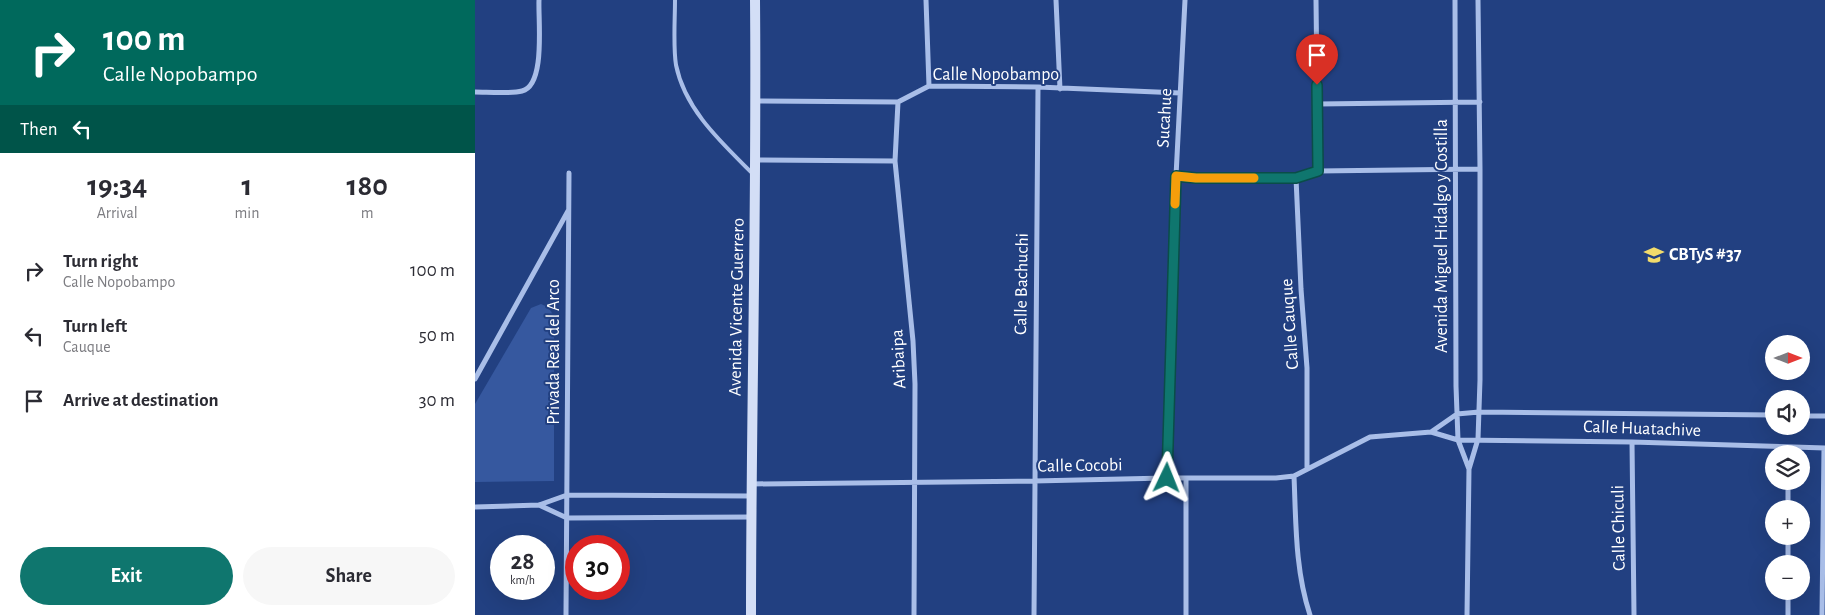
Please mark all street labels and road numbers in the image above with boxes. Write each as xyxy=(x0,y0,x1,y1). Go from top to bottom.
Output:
street label: Calle Nopobampo xyxy=(933,66,1059,84)
street label: Sucahue xyxy=(1154,88,1176,148)
street label: Avenida Miguel Hidalgo y Costilla xyxy=(1433,119,1451,353)
street label: Avenida Vicente Guerrero xyxy=(726,218,748,396)
street label: Calle Bachuchi xyxy=(1012,233,1032,335)
street label: Calle Cauque xyxy=(1278,278,1302,370)
street label: Privada Real del Arco xyxy=(545,279,563,425)
street label: Aribaipa xyxy=(888,329,910,389)
street label: Calle Huatachive xyxy=(1583,418,1701,440)
street label: Calle Cocobi xyxy=(1037,456,1123,476)
street label: Calle Chiculi xyxy=(1609,485,1629,571)

